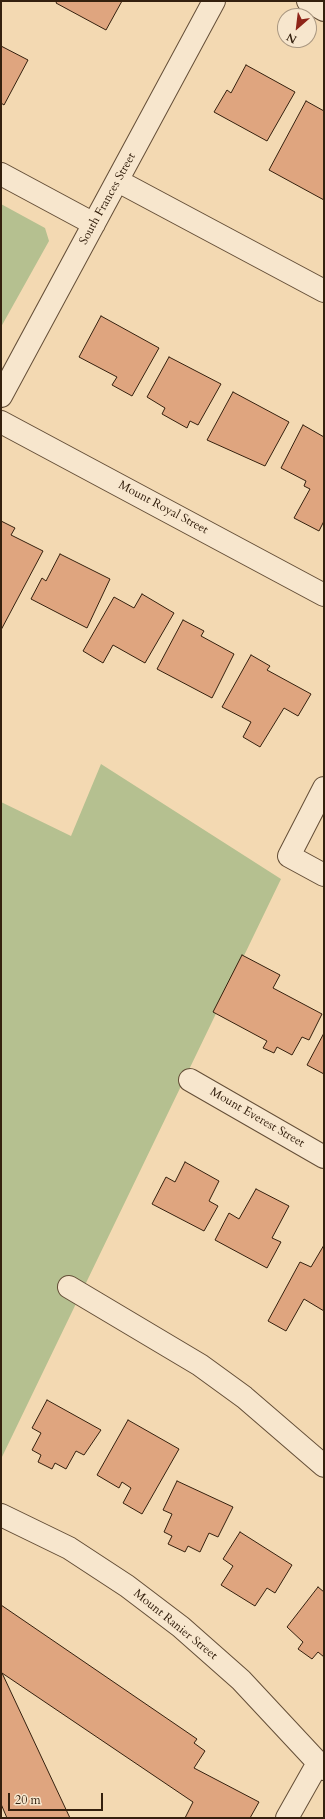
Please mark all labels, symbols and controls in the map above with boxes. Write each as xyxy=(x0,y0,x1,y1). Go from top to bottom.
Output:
north arrow xyxy=(277,8,317,48)
text: N xyxy=(284,29,299,47)
street label: South Frances Street xyxy=(77,150,139,248)
street label: Mount Royal Street xyxy=(116,478,210,538)
street label: Mount Everest Street xyxy=(207,1085,307,1151)
street label: Mount Ranier Street xyxy=(130,1587,220,1663)
scale bar xyxy=(10,1785,105,1811)
text: 20 m xyxy=(15,1792,41,1808)

